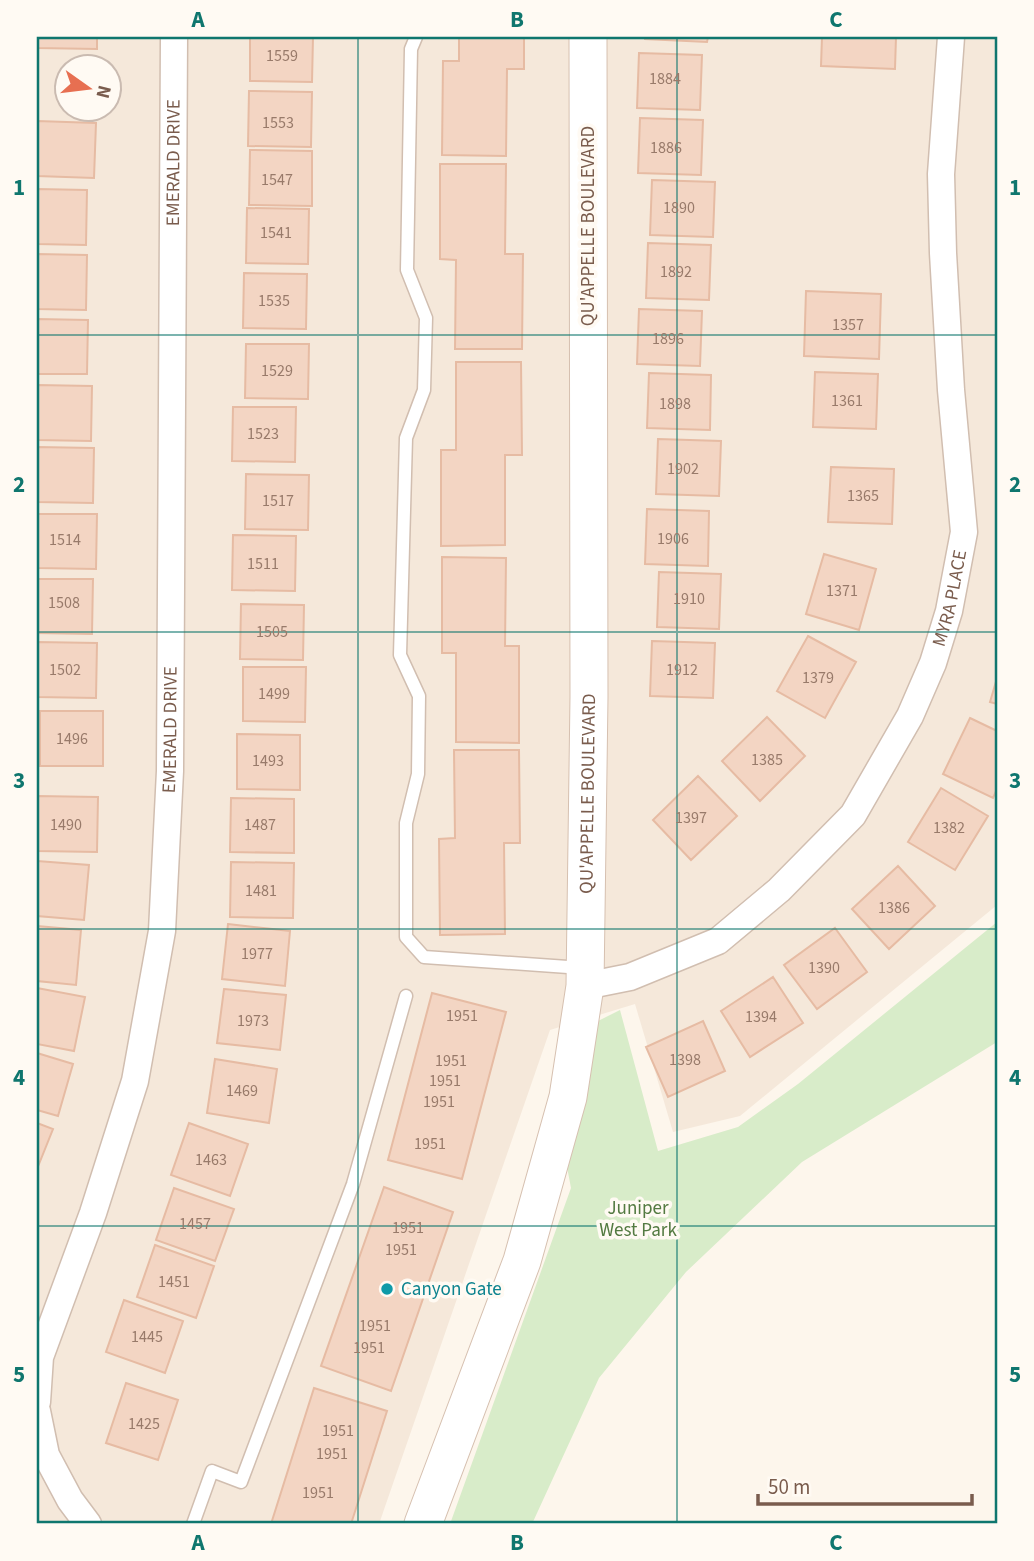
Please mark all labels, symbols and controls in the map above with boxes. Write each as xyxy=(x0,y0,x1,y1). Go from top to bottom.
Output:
text: A xyxy=(190,3,205,36)
text: B xyxy=(510,3,524,36)
text: C xyxy=(829,3,843,36)
house number: 1559 xyxy=(266,45,298,67)
north arrow xyxy=(52,52,122,122)
house number: 1884 xyxy=(649,68,681,90)
text: N xyxy=(88,82,118,101)
street label: EMERALD DRIVE xyxy=(159,99,187,226)
house number: 1553 xyxy=(262,112,294,134)
street label: QU'APPELLE BOULEVARD xyxy=(575,126,602,326)
house number: 1886 xyxy=(650,137,682,159)
house number: 1547 xyxy=(261,169,293,191)
text: 1 xyxy=(13,171,25,204)
text: 1 xyxy=(1009,171,1021,204)
house number: 1890 xyxy=(663,197,695,219)
house number: 1541 xyxy=(260,222,292,244)
house number: 1892 xyxy=(660,261,692,283)
house number: 1535 xyxy=(258,290,290,312)
house number: 1357 xyxy=(832,314,864,336)
house number: 1896 xyxy=(652,328,684,350)
house number: 1529 xyxy=(261,360,293,382)
house number: 1361 xyxy=(831,390,863,412)
house number: 1898 xyxy=(659,393,691,415)
house number: 1523 xyxy=(247,423,279,445)
house number: 1902 xyxy=(667,458,699,480)
text: 2 xyxy=(13,468,25,501)
text: 2 xyxy=(1009,468,1021,501)
house number: 1365 xyxy=(847,485,879,507)
house number: 1517 xyxy=(262,490,294,512)
house number: 1906 xyxy=(657,528,689,550)
house number: 1514 xyxy=(49,529,81,551)
street label: MYRA PLACE xyxy=(925,547,974,650)
house number: 1511 xyxy=(247,553,279,575)
house number: 1371 xyxy=(826,580,858,602)
house number: 1910 xyxy=(673,588,705,610)
house number: 1508 xyxy=(48,592,80,614)
house number: 1505 xyxy=(256,621,288,643)
house number: 1502 xyxy=(49,659,81,681)
house number: 1912 xyxy=(666,659,698,681)
street label: EMERALD DRIVE xyxy=(155,666,184,794)
house number: 1379 xyxy=(802,667,834,689)
house number: 1499 xyxy=(258,683,290,705)
street label: QU'APPELLE BOULEVARD xyxy=(573,693,603,894)
house number: 1496 xyxy=(56,728,88,750)
house number: 1385 xyxy=(751,749,783,771)
house number: 1493 xyxy=(252,750,284,772)
text: 3 xyxy=(13,764,25,797)
text: 3 xyxy=(1009,764,1021,797)
house number: 1397 xyxy=(675,807,707,829)
house number: 1490 xyxy=(50,814,82,836)
house number: 1487 xyxy=(244,814,276,836)
house number: 1382 xyxy=(933,817,965,839)
house number: 1481 xyxy=(245,880,277,902)
house number: 1386 xyxy=(878,897,910,919)
house number: 1977 xyxy=(241,943,273,965)
house number: 1390 xyxy=(808,957,840,979)
house number: 1951 xyxy=(446,1005,478,1027)
house number: 1394 xyxy=(745,1006,777,1028)
house number: 1973 xyxy=(237,1010,269,1032)
house number: 1398 xyxy=(669,1049,701,1071)
house number: 1951 xyxy=(435,1050,467,1072)
text: 4 xyxy=(13,1061,25,1094)
text: 4 xyxy=(1009,1061,1021,1094)
house number: 1951 xyxy=(429,1070,461,1092)
house number: 1469 xyxy=(226,1080,258,1102)
house number: 1951 xyxy=(423,1091,455,1113)
house number: 1951 xyxy=(414,1133,446,1155)
house number: 1463 xyxy=(195,1149,227,1171)
park label: Juniper West Park xyxy=(599,1195,677,1244)
house number: 1457 xyxy=(179,1213,211,1235)
house number: 1951 xyxy=(392,1217,424,1239)
house number: 1951 xyxy=(385,1239,417,1261)
house number: 1451 xyxy=(158,1271,190,1293)
place label: Canyon Gate xyxy=(401,1276,502,1303)
marker: Canyon Gate xyxy=(379,1281,395,1297)
house number: 1951 xyxy=(359,1315,391,1337)
house number: 1445 xyxy=(131,1326,163,1348)
house number: 1951 xyxy=(353,1337,385,1359)
text: 5 xyxy=(13,1358,25,1391)
text: 5 xyxy=(1009,1358,1021,1391)
house number: 1425 xyxy=(128,1413,160,1435)
house number: 1951 xyxy=(322,1420,354,1442)
house number: 1951 xyxy=(316,1443,348,1465)
scale bar xyxy=(758,1463,971,1507)
text: 50 m xyxy=(768,1472,810,1502)
house number: 1951 xyxy=(302,1482,334,1504)
text: A xyxy=(190,1526,205,1559)
text: B xyxy=(510,1526,524,1559)
text: C xyxy=(829,1526,843,1559)

